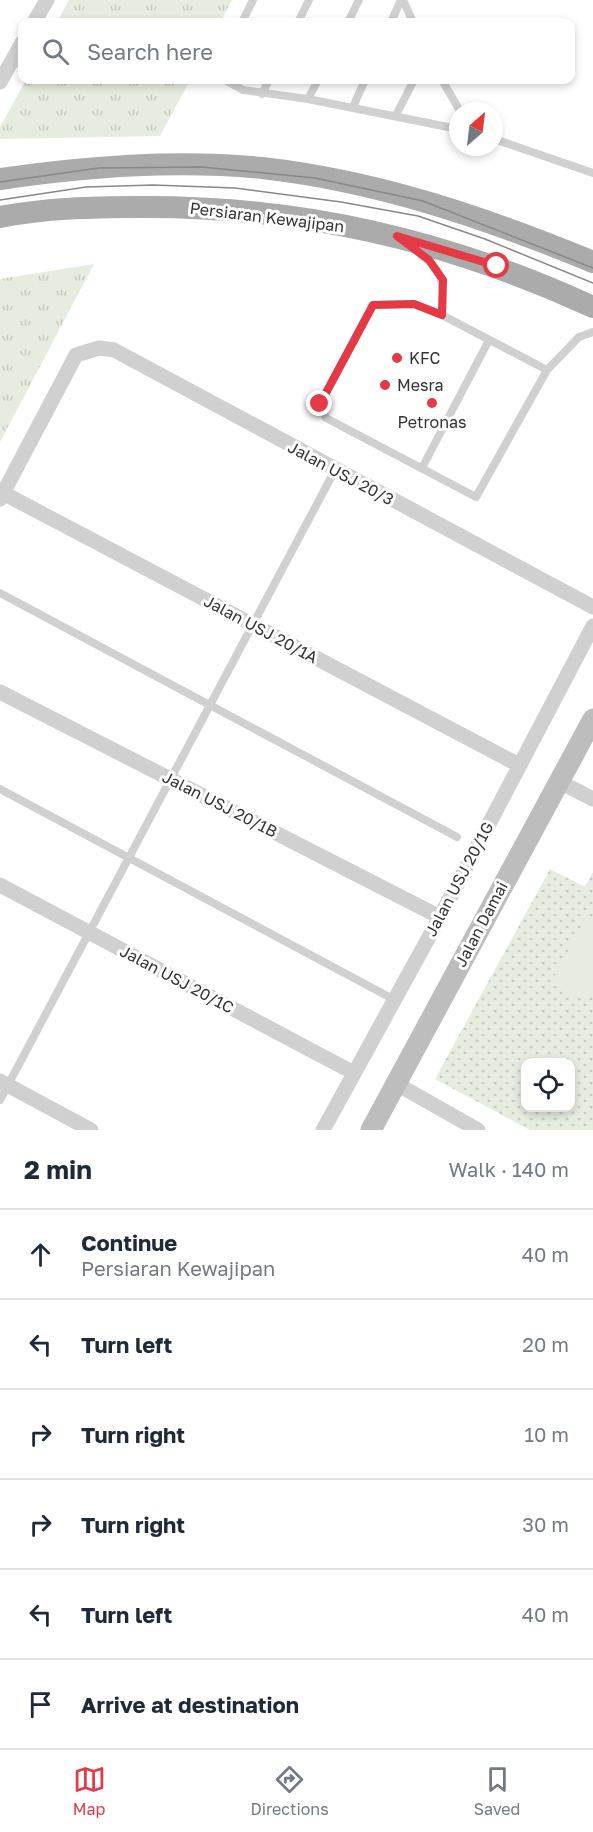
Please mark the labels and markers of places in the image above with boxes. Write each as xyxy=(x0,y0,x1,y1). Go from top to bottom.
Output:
place label: KFC xyxy=(409,348,440,368)
marker: KFC xyxy=(390,351,404,365)
place label: Mesra xyxy=(397,375,444,395)
marker: Mesra xyxy=(378,378,392,392)
marker: Petronas xyxy=(425,396,439,410)
place label: Petronas xyxy=(397,412,467,432)

